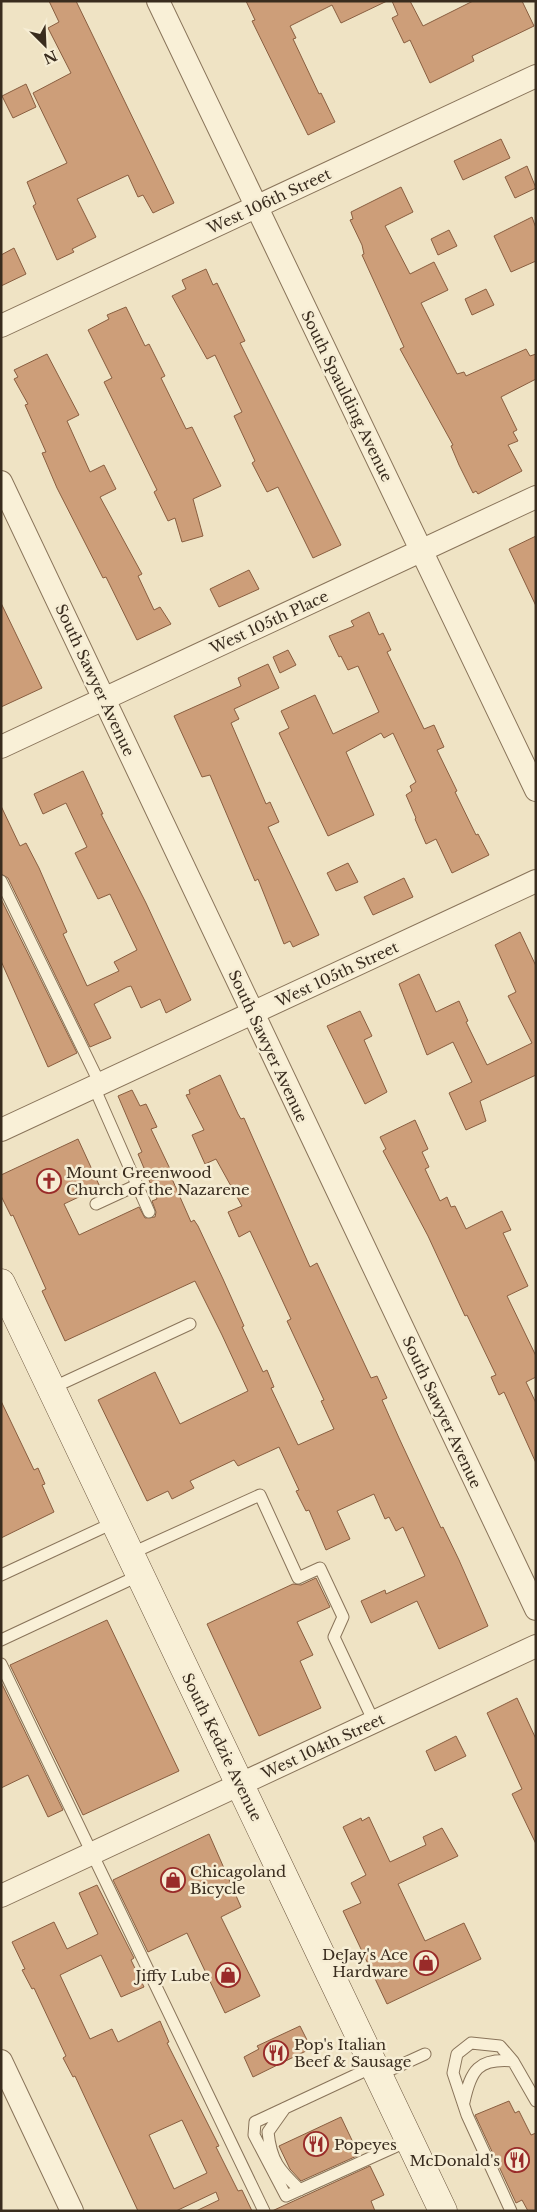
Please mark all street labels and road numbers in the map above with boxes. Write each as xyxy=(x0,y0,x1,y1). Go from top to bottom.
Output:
street label: West 106th Street xyxy=(203,164,334,238)
street label: South Spaulding Avenue xyxy=(297,307,397,485)
street label: West 105th Place xyxy=(206,586,331,658)
street label: South Sawyer Avenue xyxy=(51,601,139,759)
street label: West 105th Street xyxy=(272,937,402,1011)
street label: South Sawyer Avenue xyxy=(224,967,312,1125)
street label: South Sawyer Avenue xyxy=(398,1333,486,1491)
street label: South Kedzie Avenue xyxy=(178,1670,266,1824)
street label: West 104th Street xyxy=(258,1709,388,1783)

